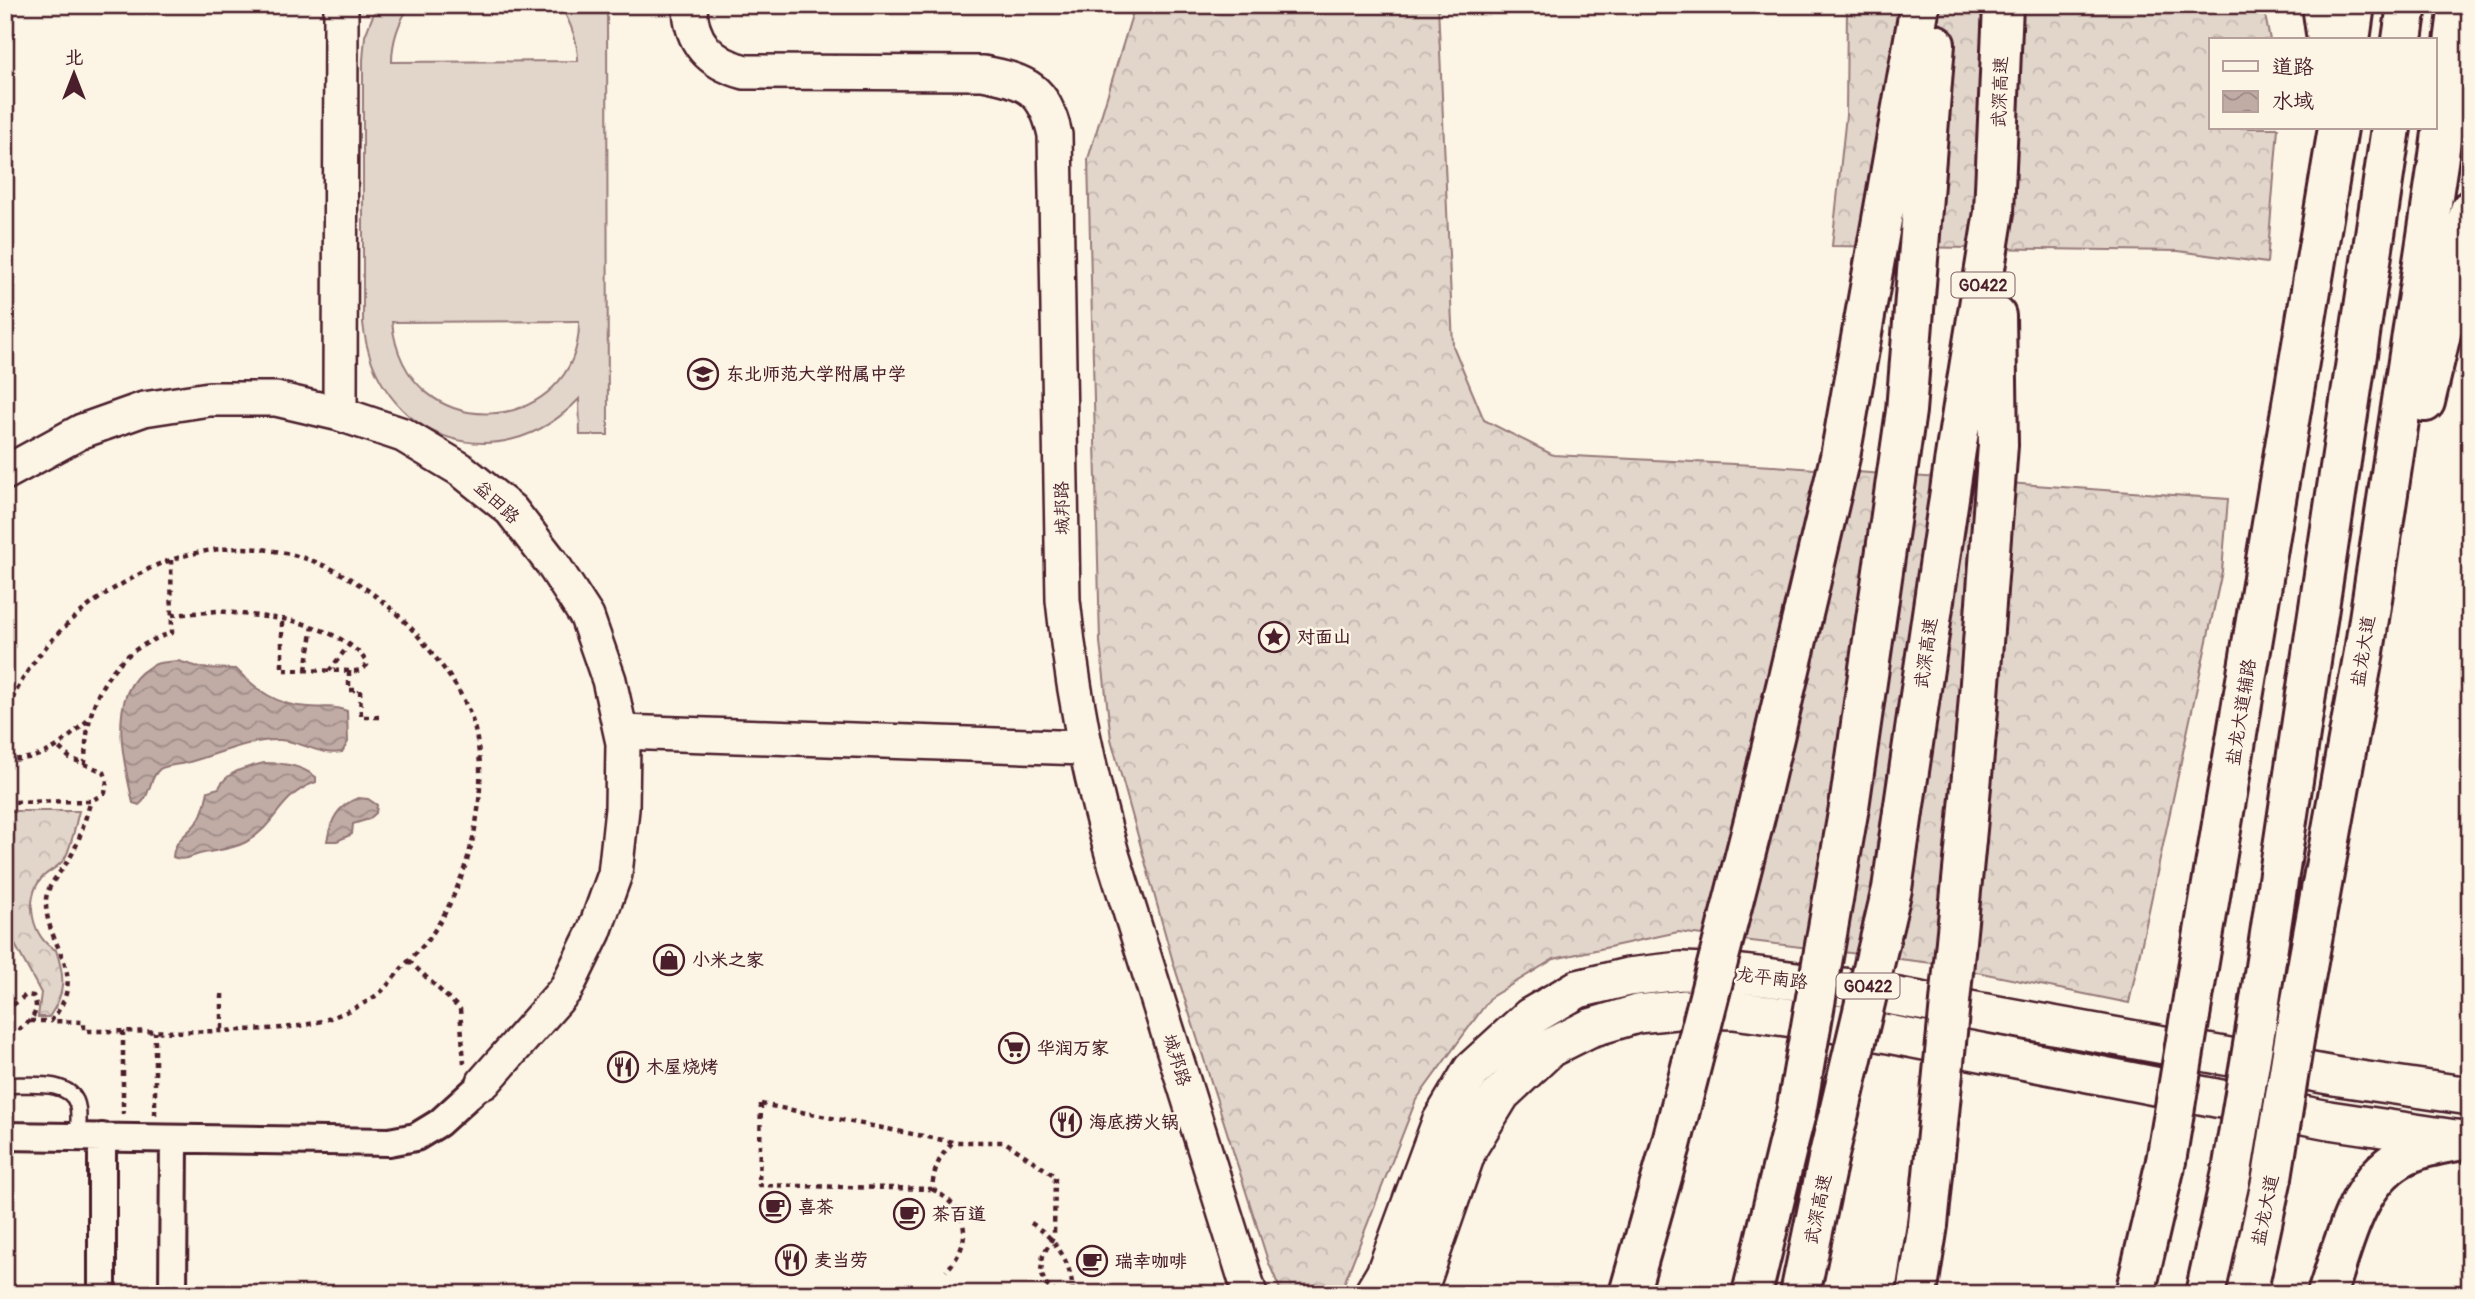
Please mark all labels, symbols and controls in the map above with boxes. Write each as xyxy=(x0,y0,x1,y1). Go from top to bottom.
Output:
north arrow xyxy=(38,38,108,108)
legend xyxy=(2209,38,2436,130)
text: 北 xyxy=(64,46,84,70)
text: 道路 xyxy=(2272,54,2314,81)
street label: 武深高速 xyxy=(1988,56,2013,128)
text: 水域 xyxy=(2272,88,2314,115)
road number: G0422 xyxy=(1952,272,2014,298)
school or university icon: 东北师范大学附属中学 xyxy=(686,357,720,391)
place label: 东北师范大学附属中学 xyxy=(726,363,906,386)
street label: 益田路 xyxy=(469,476,524,529)
street label: 城邦路 xyxy=(1051,481,1074,535)
street label: 盐龙大道 xyxy=(2347,614,2380,688)
street label: 武深高速 xyxy=(1910,616,1943,690)
place icon: 对面山 xyxy=(1257,620,1291,654)
place label: 对面山 xyxy=(1297,626,1351,649)
street label: 盐龙大道辅路 xyxy=(2222,657,2261,767)
shop icon: 小米之家 xyxy=(652,943,686,977)
place label: 小米之家 xyxy=(692,949,764,972)
street label: 龙平南路 xyxy=(1735,963,1809,994)
road number: G0422 xyxy=(1836,974,1899,998)
supermarket icon: 华润万家 xyxy=(997,1031,1031,1065)
street label: 城邦路 xyxy=(1158,1031,1195,1089)
place label: 华润万家 xyxy=(1037,1037,1109,1060)
restaurant icon: 木屋烧烤 xyxy=(606,1050,640,1084)
place label: 木屋烧烤 xyxy=(646,1056,718,1079)
restaurant icon: 海底捞火锅 xyxy=(1049,1105,1083,1139)
place label: 海底捞火锅 xyxy=(1089,1111,1179,1134)
street label: 武深高速 xyxy=(1800,1171,1837,1247)
street label: 盐龙大道 xyxy=(2247,1172,2284,1248)
cafe icon: 喜茶 xyxy=(758,1190,792,1224)
place label: 喜茶 xyxy=(798,1196,834,1219)
cafe icon: 茶百道 xyxy=(892,1197,926,1231)
place label: 茶百道 xyxy=(932,1203,986,1226)
restaurant icon: 麦当劳 xyxy=(774,1243,808,1277)
cafe icon: 瑞幸咖啡 xyxy=(1075,1244,1109,1278)
place label: 麦当劳 xyxy=(814,1249,868,1272)
place label: 瑞幸咖啡 xyxy=(1115,1250,1187,1273)

